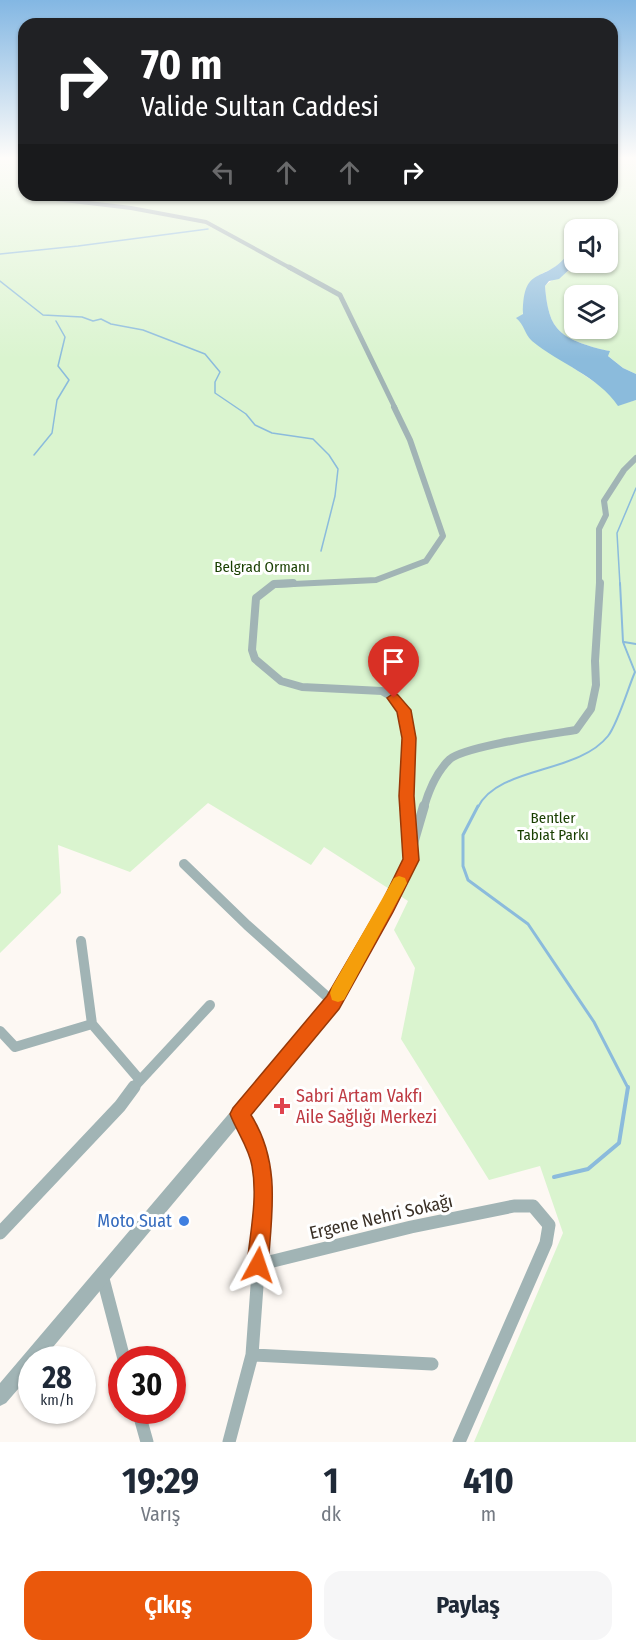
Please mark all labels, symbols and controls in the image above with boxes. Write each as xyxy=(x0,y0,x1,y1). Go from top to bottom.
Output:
text: 70 m xyxy=(141,40,222,90)
icon: right xyxy=(42,42,120,120)
text: Valide Sultan Caddesi xyxy=(141,91,379,123)
icon: left xyxy=(207,156,240,189)
icon: ahead xyxy=(270,156,303,189)
icon: ahead xyxy=(333,156,366,189)
icon: right xyxy=(396,156,429,189)
map controls xyxy=(564,219,618,339)
button: sound xyxy=(564,219,618,273)
button: layers xyxy=(564,285,618,339)
park label: Belgrad Ormanı xyxy=(214,558,310,576)
pin xyxy=(368,636,419,698)
icon: arrive xyxy=(377,645,410,678)
park label: Bentler Tabiat Parkı xyxy=(517,809,589,844)
place label: Sabri Artam Vakfı Aile Sağlığı Merkezi xyxy=(296,1085,437,1128)
marker: Sabri Artam Vakfı Aile Sağlığı Merkezi xyxy=(273,1097,291,1115)
street label: Ergene Nehri Sokağı xyxy=(307,1190,455,1244)
place label: Moto Suat xyxy=(97,1210,172,1232)
marker: Moto Suat xyxy=(177,1214,191,1228)
position arrow xyxy=(226,1233,290,1297)
speed limit sign: 30 xyxy=(108,1346,186,1424)
text: 28 xyxy=(42,1360,72,1396)
text: km/h xyxy=(40,1391,74,1409)
text: 19:29 xyxy=(122,1459,199,1503)
text: 1 xyxy=(323,1459,339,1503)
text: 410 xyxy=(463,1459,514,1503)
text: Varış xyxy=(141,1502,180,1526)
text: dk xyxy=(321,1502,341,1526)
text: m xyxy=(481,1502,496,1526)
button: Çıkış xyxy=(24,1571,312,1640)
button: Paylaş xyxy=(324,1571,612,1640)

